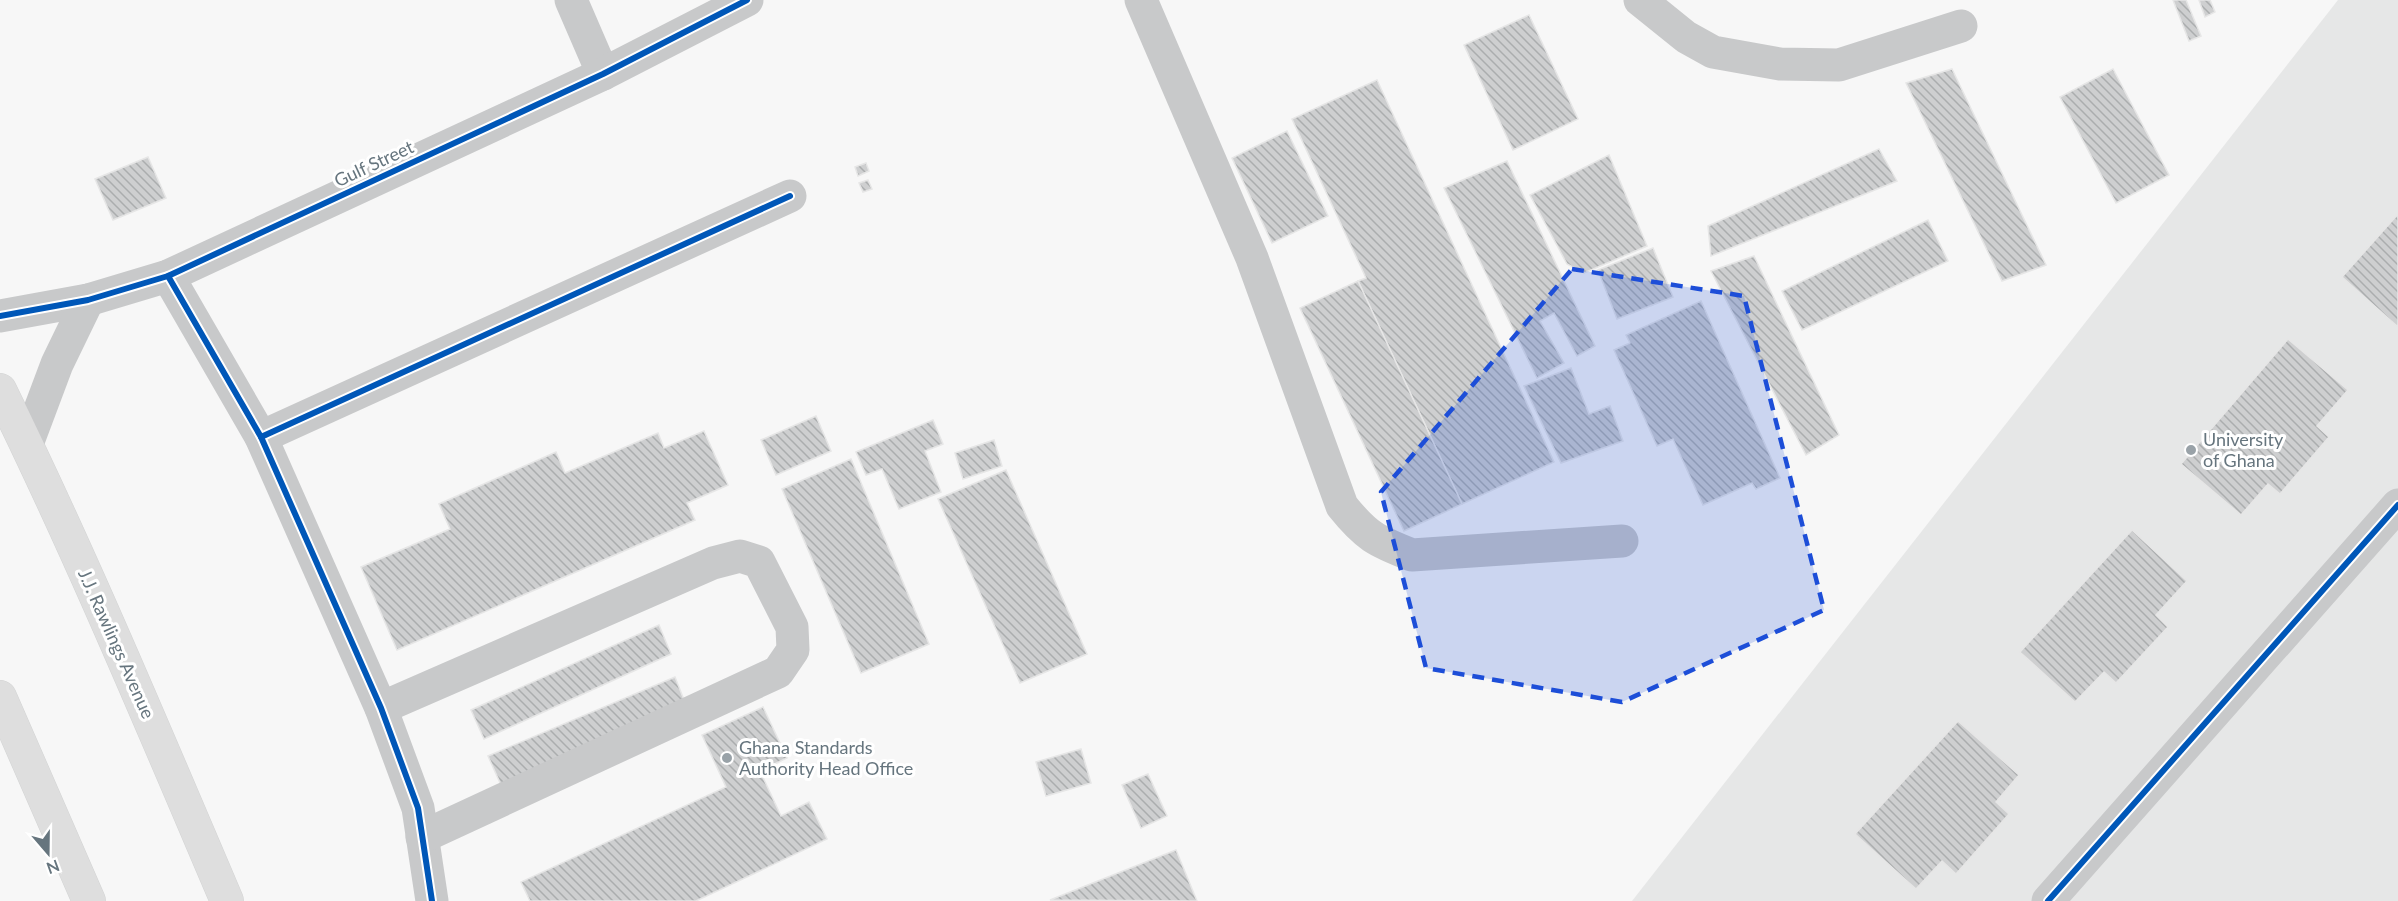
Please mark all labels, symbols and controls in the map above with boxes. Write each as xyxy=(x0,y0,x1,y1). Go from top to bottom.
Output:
street label: Gulf Street xyxy=(330,135,417,191)
place label: University of Ghana xyxy=(2203,428,2284,471)
marker: University of Ghana xyxy=(2184,443,2198,457)
street label: J.J. Rawlings Avenue xyxy=(74,565,160,722)
place label: Ghana Standards Authority Head Office xyxy=(739,736,913,779)
marker: Ghana Standards Authority Head Office xyxy=(720,751,734,765)
north arrow xyxy=(18,823,78,883)
text: N xyxy=(44,857,62,879)

